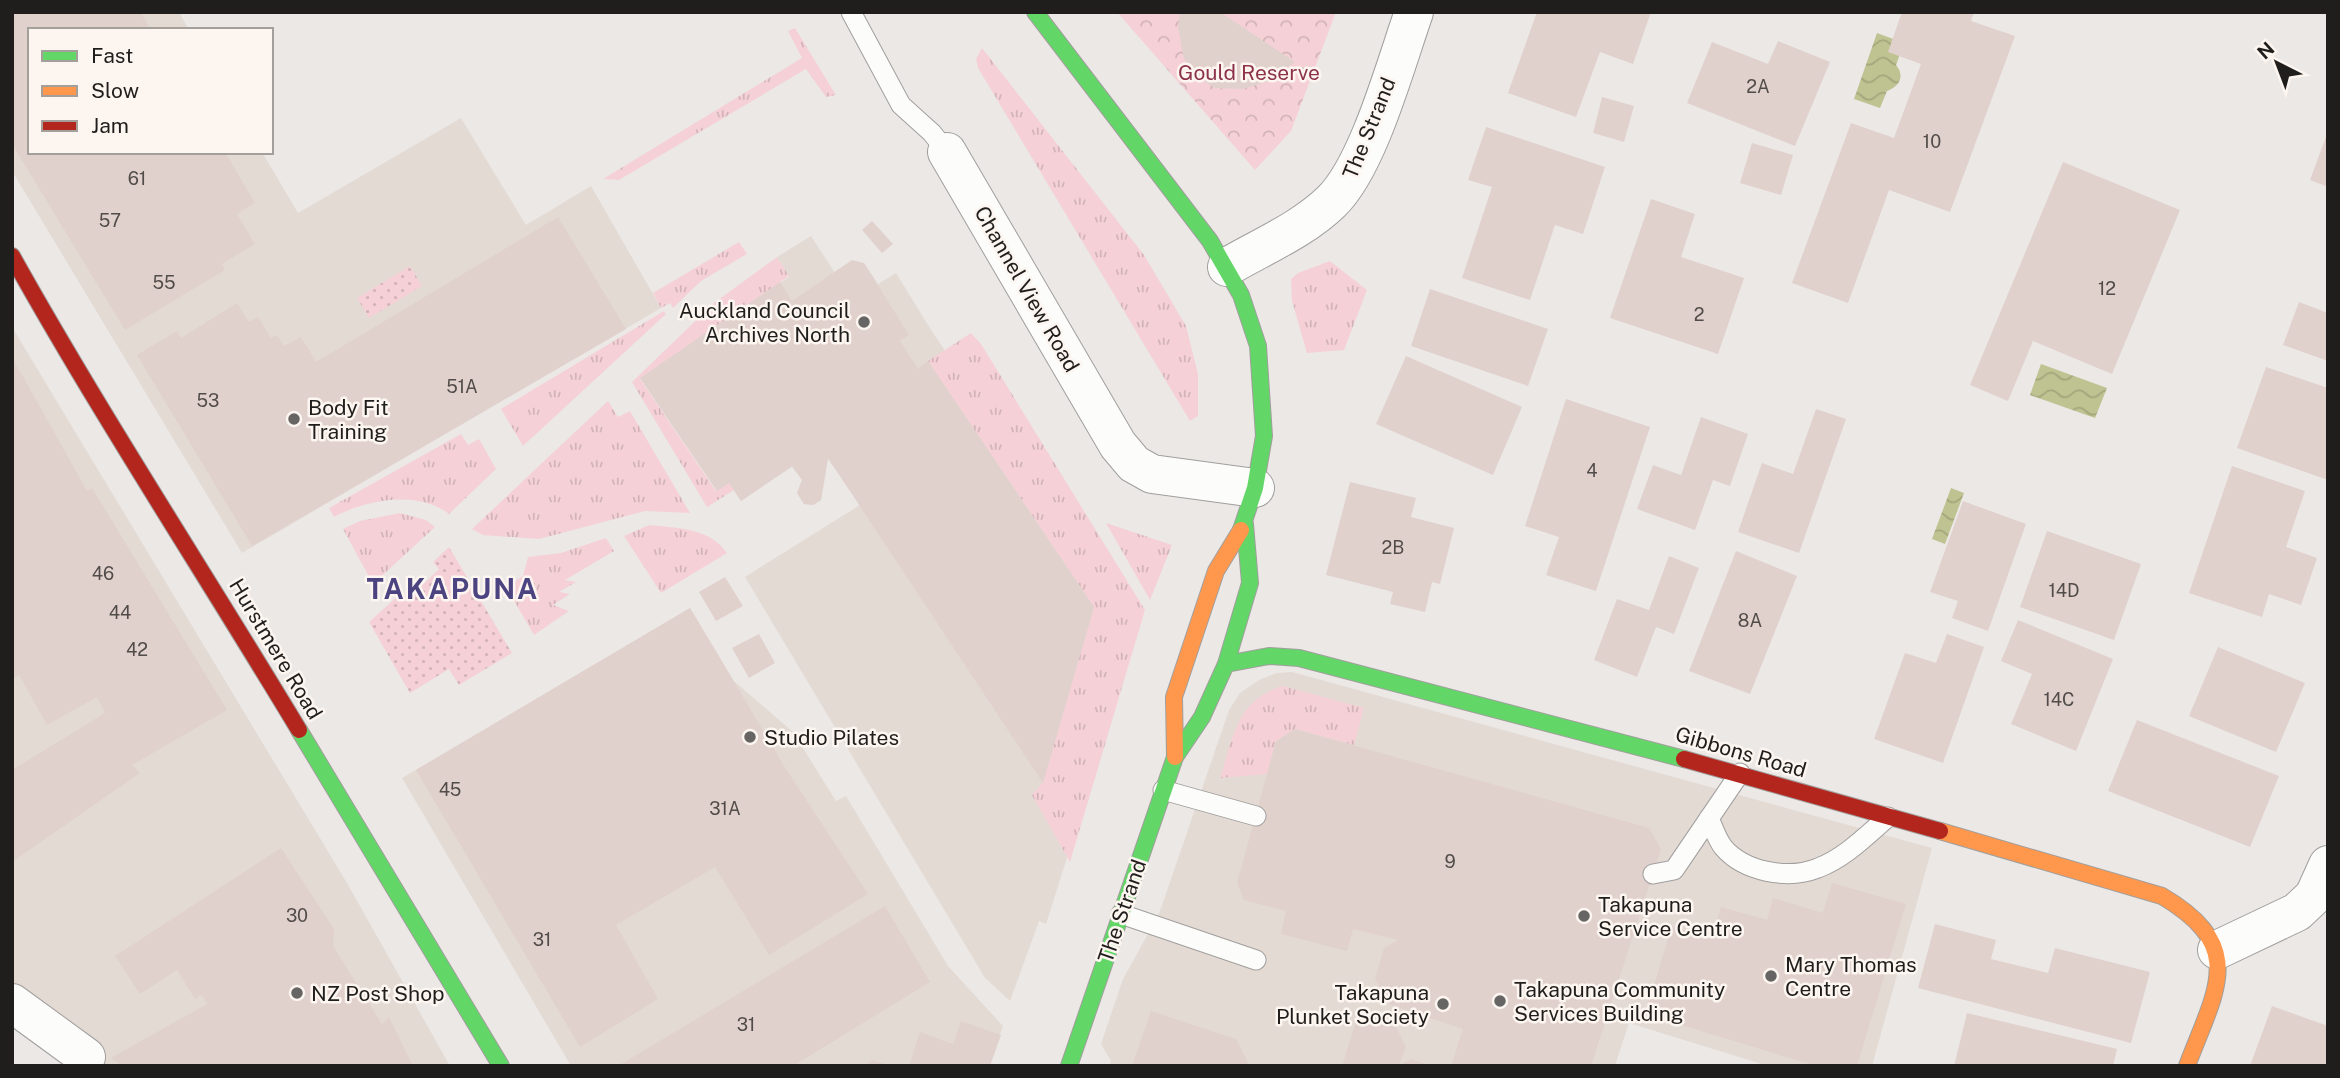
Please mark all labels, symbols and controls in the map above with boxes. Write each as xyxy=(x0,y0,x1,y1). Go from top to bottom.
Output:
legend xyxy=(28,28,273,154)
north arrow xyxy=(2242,28,2312,98)
text: N xyxy=(2253,37,2279,64)
text: Fast xyxy=(91,43,133,68)
park label: Gould Reserve xyxy=(1178,60,1320,85)
street label: The Strand xyxy=(1337,74,1401,182)
house number: 2A xyxy=(1746,76,1770,97)
text: Slow xyxy=(91,78,139,103)
text: Jam xyxy=(91,113,129,138)
house number: 10 xyxy=(1923,131,1941,152)
house number: 61 xyxy=(128,168,146,189)
street label: Channel View Road xyxy=(969,202,1085,376)
house number: 57 xyxy=(99,210,121,231)
house number: 55 xyxy=(152,272,176,293)
house number: 12 xyxy=(2098,278,2116,299)
place label: Auckland Council Archives North xyxy=(679,298,850,347)
house number: 2 xyxy=(1694,304,1704,325)
marker: Auckland Council Archives North xyxy=(856,314,872,330)
house number: 51A xyxy=(446,376,478,397)
house number: 53 xyxy=(197,390,219,411)
place label: Body Fit Training xyxy=(308,395,389,444)
marker: Body Fit Training xyxy=(286,411,302,427)
house number: 4 xyxy=(1586,460,1598,481)
house number: 2B xyxy=(1382,537,1404,558)
house number: 46 xyxy=(92,563,114,584)
district label: TAKAPUNA xyxy=(367,572,539,605)
street label: Hurstmere Road xyxy=(224,574,328,724)
house number: 14D xyxy=(2048,580,2080,601)
house number: 44 xyxy=(109,602,131,623)
house number: 8A xyxy=(1738,610,1762,631)
house number: 42 xyxy=(126,639,148,660)
house number: 14C xyxy=(2043,689,2075,710)
street label: Gibbons Road xyxy=(1673,721,1809,783)
place label: Studio Pilates xyxy=(764,725,899,750)
marker: Studio Pilates xyxy=(742,729,758,745)
house number: 45 xyxy=(439,779,461,800)
house number: 31A xyxy=(709,798,741,819)
house number: 9 xyxy=(1444,851,1456,872)
street label: The Strand xyxy=(1093,856,1151,966)
place label: Takapuna Service Centre xyxy=(1598,892,1743,941)
house number: 30 xyxy=(286,905,308,926)
marker: Takapuna Service Centre xyxy=(1576,908,1592,924)
house number: 31 xyxy=(533,929,551,950)
place label: Mary Thomas Centre xyxy=(1785,952,1917,1001)
marker: Mary Thomas Centre xyxy=(1763,968,1779,984)
place label: Takapuna Community Services Building xyxy=(1514,977,1725,1026)
place label: Takapuna Plunket Society xyxy=(1276,980,1429,1029)
place label: NZ Post Shop xyxy=(311,981,445,1006)
marker: NZ Post Shop xyxy=(289,985,305,1001)
marker: Takapuna Community Services Building xyxy=(1492,993,1508,1009)
marker: Takapuna Plunket Society xyxy=(1435,996,1451,1012)
house number: 31 xyxy=(737,1014,755,1035)

